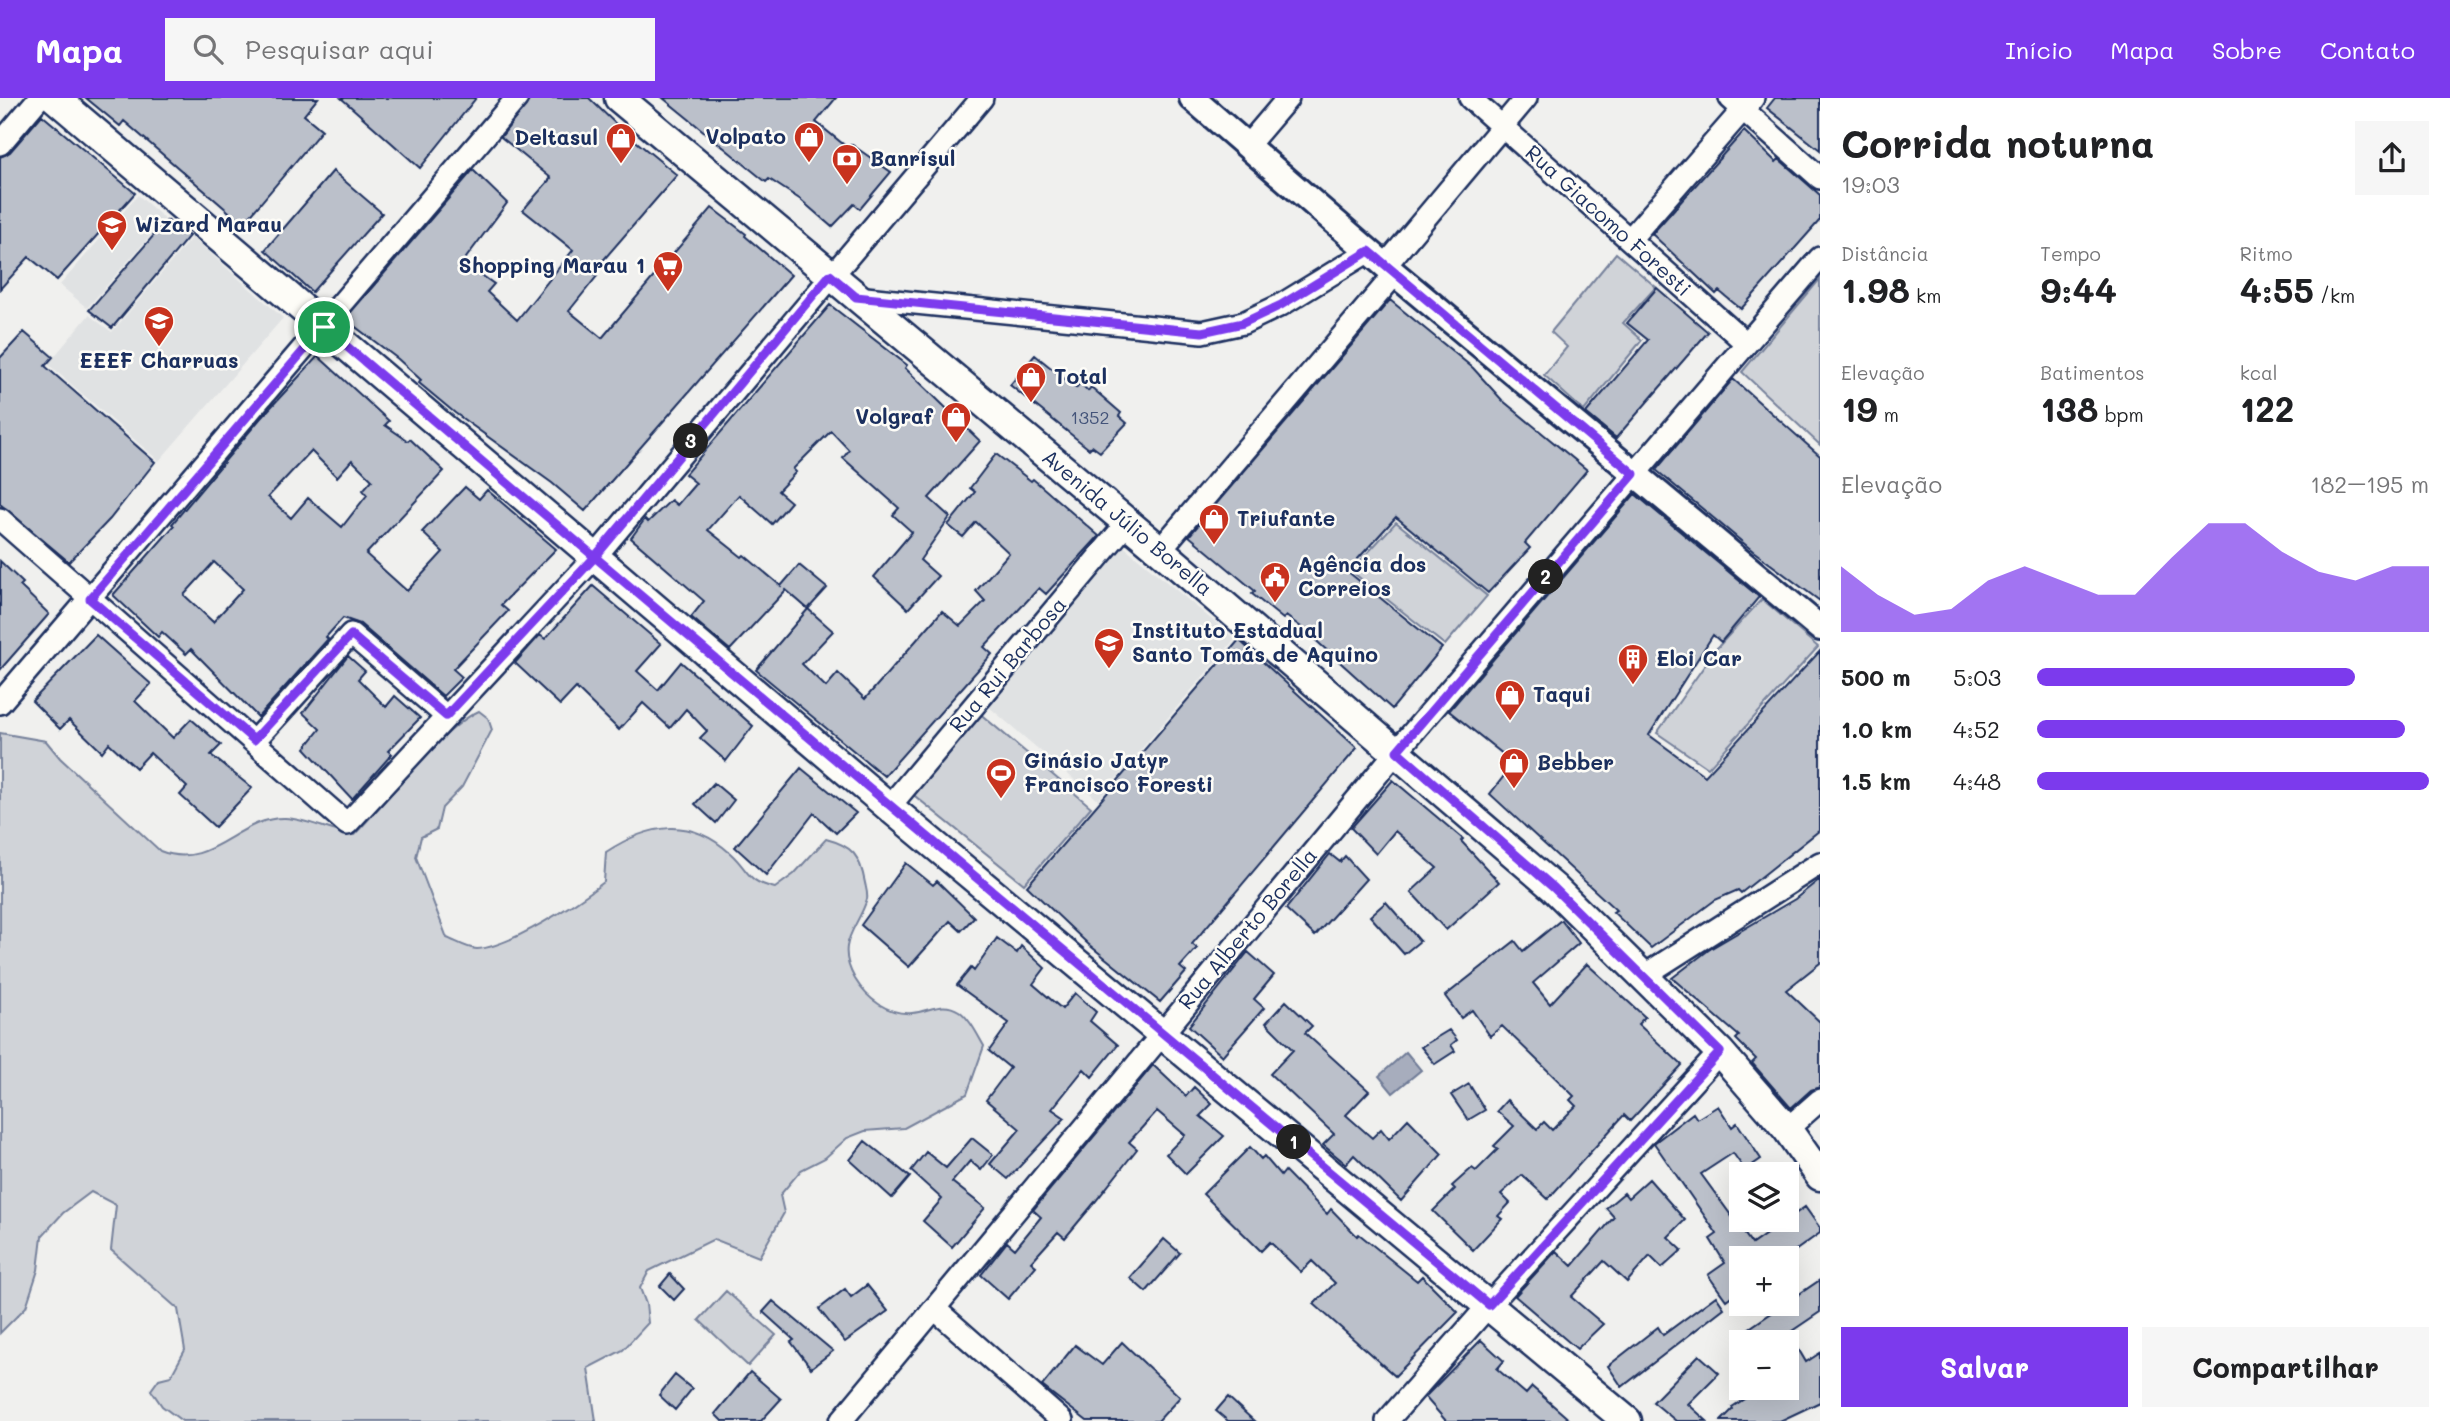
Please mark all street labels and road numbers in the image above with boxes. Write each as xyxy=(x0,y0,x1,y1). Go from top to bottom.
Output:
street label: Rua Giacomo Foresti xyxy=(1520,138,1698,302)
street label: Avenida Júlio Borella xyxy=(1037,443,1219,601)
street label: Rua Rui Barbosa xyxy=(942,591,1071,737)
street label: Rua Alberto Borella xyxy=(1171,842,1322,1014)

